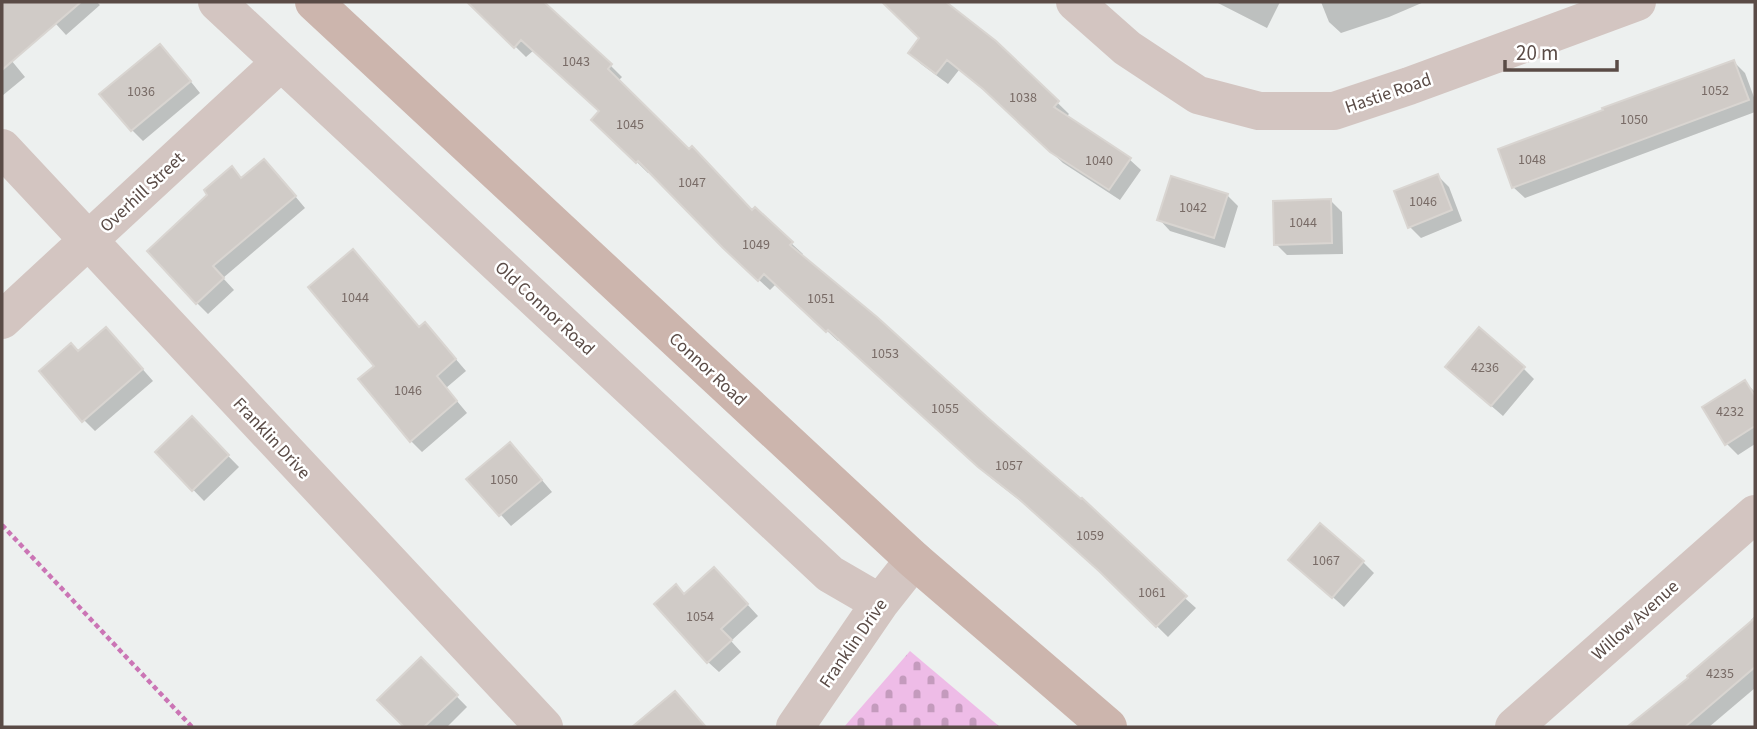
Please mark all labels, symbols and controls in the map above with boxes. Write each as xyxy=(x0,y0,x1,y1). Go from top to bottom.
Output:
scale bar xyxy=(1505,28,1617,72)
text: 20 m xyxy=(1516,38,1558,68)
house number: 1043 xyxy=(562,52,590,72)
street label: Hastie Road xyxy=(1342,67,1435,120)
house number: 1052 xyxy=(1701,81,1729,101)
house number: 1036 xyxy=(127,82,155,102)
house number: 1038 xyxy=(1009,88,1037,108)
house number: 1050 xyxy=(1620,110,1648,130)
house number: 1045 xyxy=(616,115,644,135)
street label: Overhill Street xyxy=(94,147,190,238)
house number: 1048 xyxy=(1518,150,1546,170)
house number: 1040 xyxy=(1085,151,1113,171)
house number: 1047 xyxy=(678,173,706,193)
house number: 1046 xyxy=(1409,192,1437,212)
house number: 1042 xyxy=(1179,198,1207,218)
house number: 1044 xyxy=(1289,213,1317,233)
house number: 1049 xyxy=(742,235,770,255)
street label: Old Connor Road xyxy=(489,256,600,361)
house number: 1044 xyxy=(341,288,369,308)
house number: 1051 xyxy=(807,289,835,309)
street label: Connor Road xyxy=(663,327,752,412)
house number: 1053 xyxy=(871,344,899,364)
house number: 4236 xyxy=(1471,358,1499,378)
house number: 1046 xyxy=(394,381,422,401)
street label: Franklin Drive xyxy=(227,392,316,485)
house number: 1055 xyxy=(931,399,959,419)
house number: 4232 xyxy=(1716,402,1744,422)
house number: 1057 xyxy=(995,456,1023,476)
house number: 1050 xyxy=(490,470,518,490)
house number: 1059 xyxy=(1076,526,1104,546)
house number: 1067 xyxy=(1312,551,1340,571)
street label: Willow Avenue xyxy=(1586,574,1684,666)
house number: 1061 xyxy=(1138,583,1166,603)
street label: Franklin Drive xyxy=(813,594,893,693)
house number: 1054 xyxy=(686,607,714,627)
house number: 4235 xyxy=(1706,664,1734,684)

